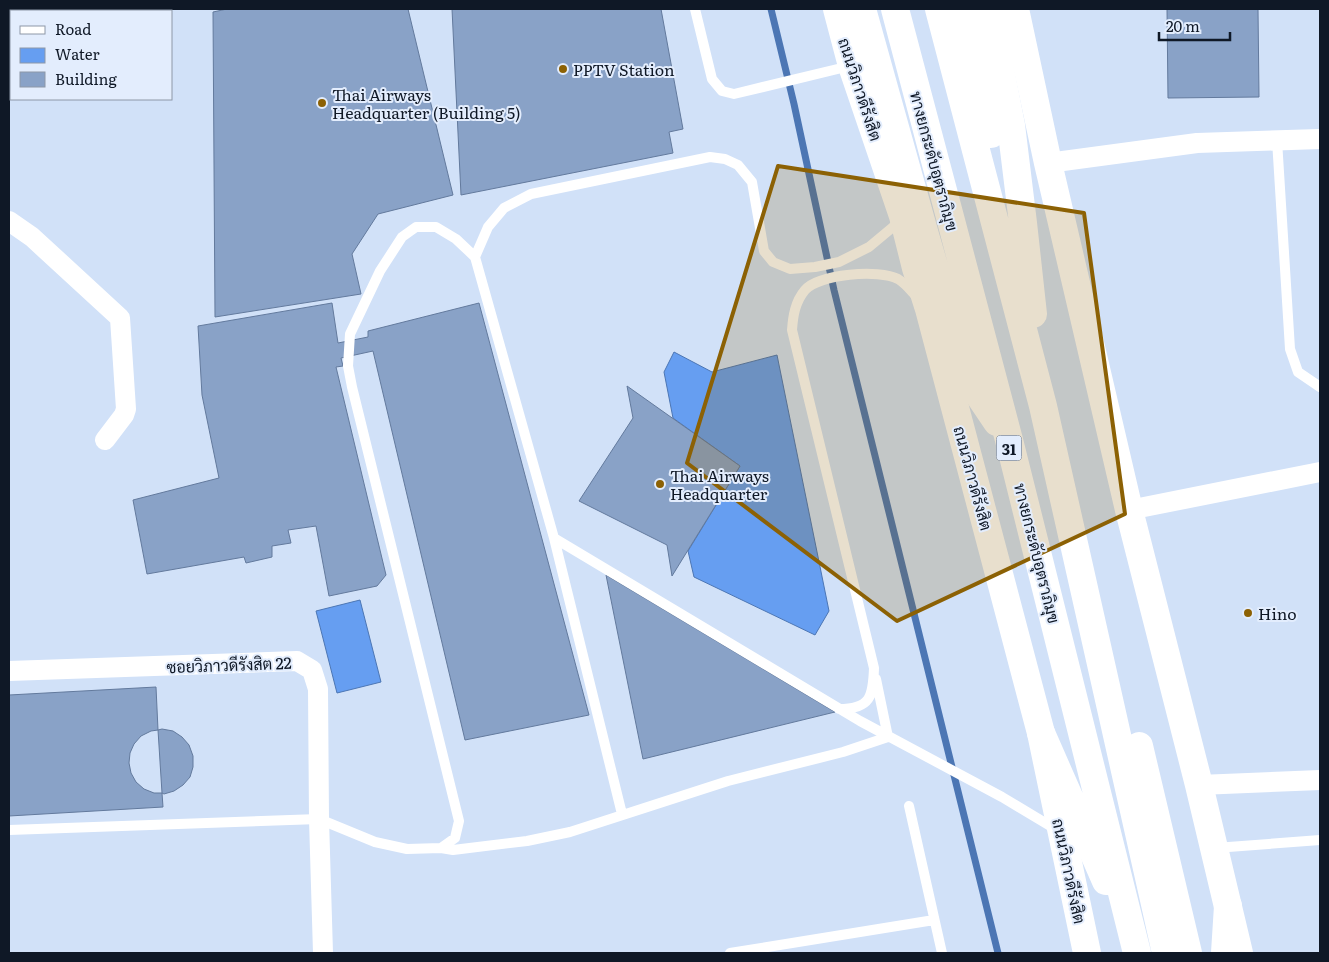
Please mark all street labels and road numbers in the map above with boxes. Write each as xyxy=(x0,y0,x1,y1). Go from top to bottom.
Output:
street label: ถนนวิภาวดีรังสิต xyxy=(833,34,889,144)
street label: ทางยกระดับอุตราภิมุข xyxy=(904,88,965,234)
street label: ถนนวิภาวดีรังสิต xyxy=(949,423,999,533)
road number: 31 xyxy=(996,436,1022,460)
street label: ทางยกระดับอุตราภิมุข xyxy=(1008,480,1067,626)
street label: ซอยวิภาวดีรังสิต 22 xyxy=(166,650,292,678)
street label: ถนนวิภาวดีรังสิต xyxy=(1047,816,1093,926)

